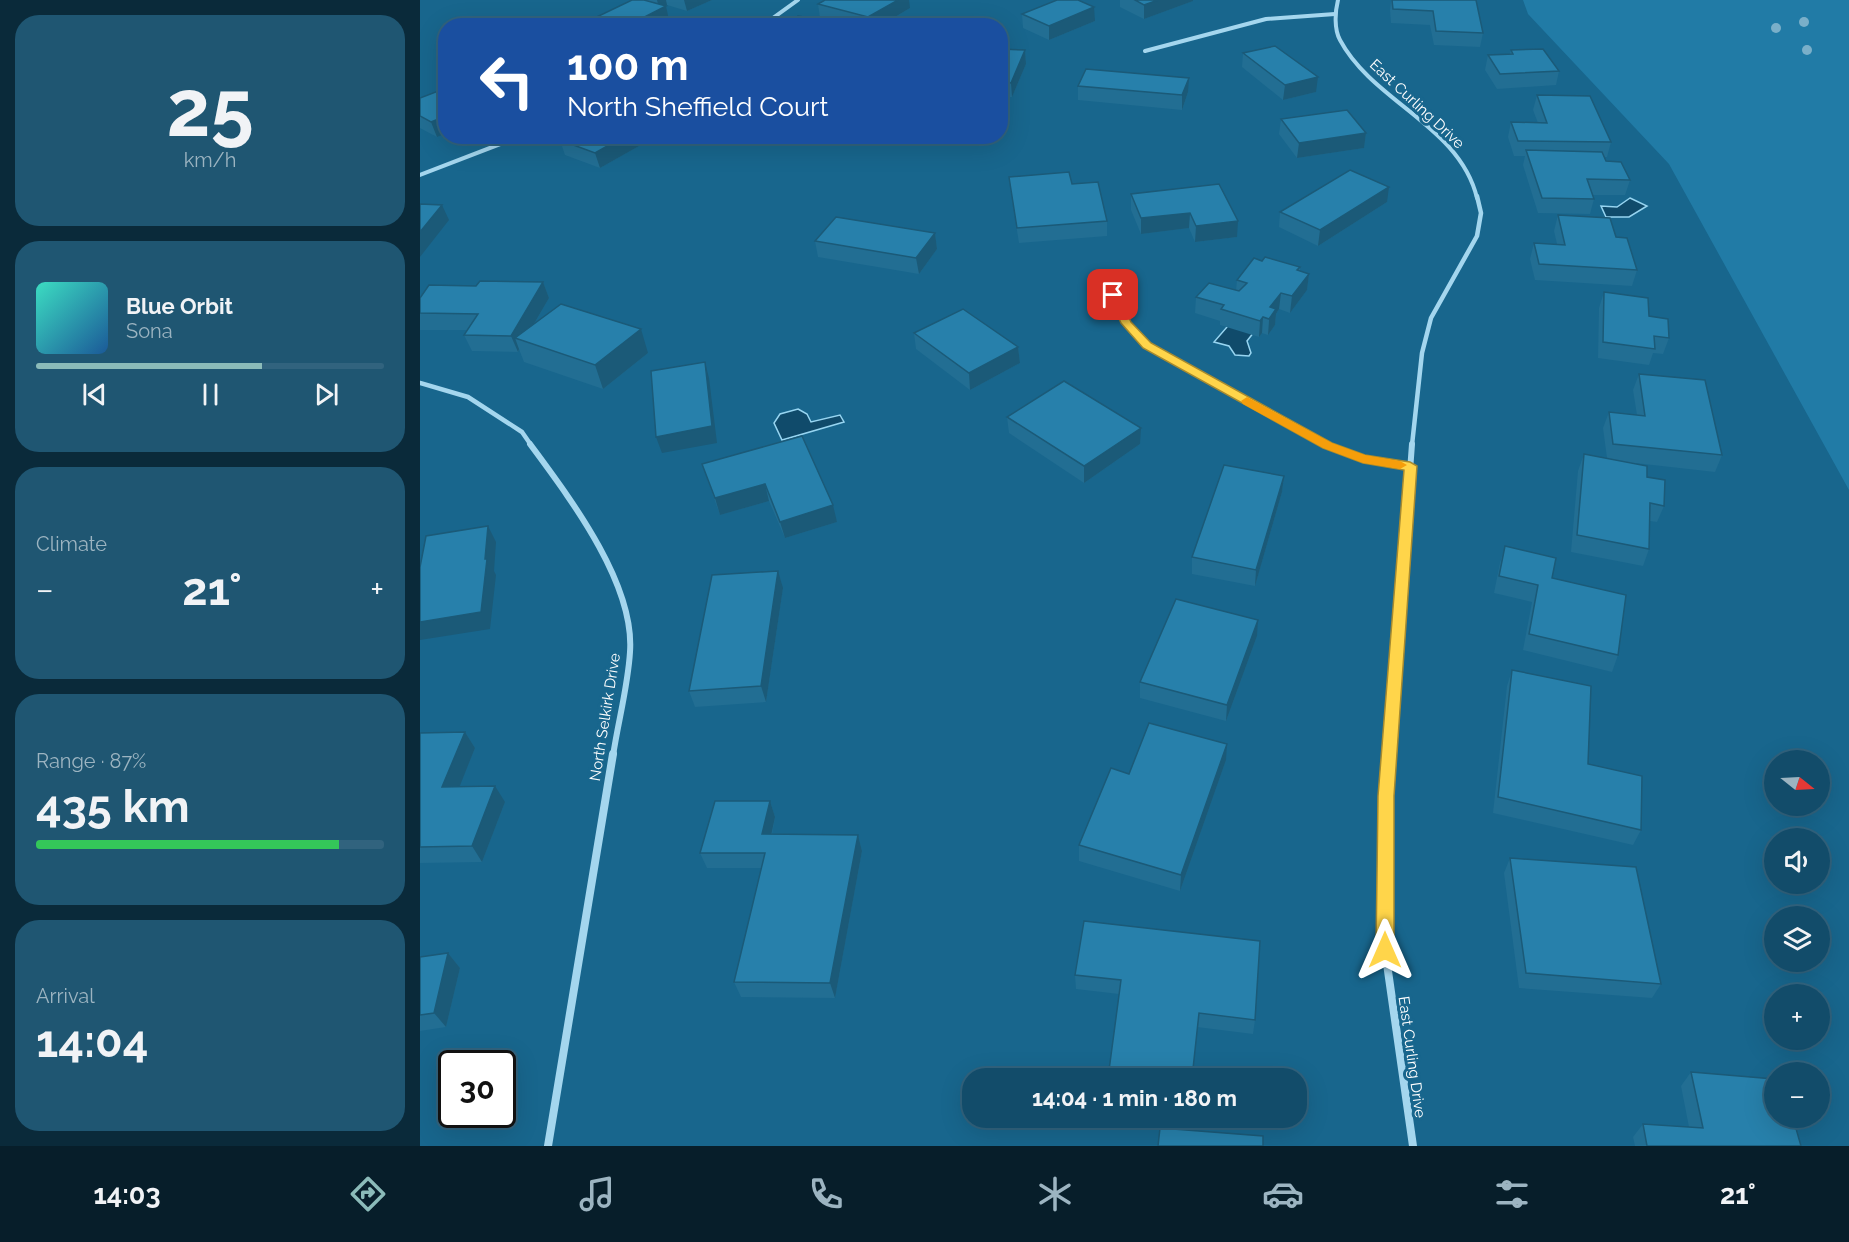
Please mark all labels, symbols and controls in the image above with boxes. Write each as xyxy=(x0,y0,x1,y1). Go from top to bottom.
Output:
text: 100 m xyxy=(567,41,689,90)
icon: left xyxy=(468,42,546,120)
street label: East Curling Drive xyxy=(1366,56,1468,153)
text: 25 xyxy=(166,63,254,154)
text: North Sheffield Court xyxy=(567,91,829,122)
text: km/h xyxy=(184,148,236,172)
pin xyxy=(1087,269,1138,320)
icon: arrive xyxy=(1096,278,1129,311)
text: Blue Orbit xyxy=(126,293,233,319)
text: Sona xyxy=(126,319,173,343)
icon: previous xyxy=(78,378,111,411)
icon: pause xyxy=(194,378,227,411)
icon: next xyxy=(310,378,343,411)
text: Climate xyxy=(36,532,107,556)
text: 21° xyxy=(182,563,242,616)
text: − xyxy=(36,570,54,609)
text: + xyxy=(370,570,384,609)
street label: North Selkirk Drive xyxy=(586,652,624,782)
text: Range · 87% xyxy=(36,749,146,773)
north arrow xyxy=(1764,750,1830,816)
map controls xyxy=(1764,750,1830,1128)
text: 435 km xyxy=(36,780,190,833)
button: sound xyxy=(1764,828,1830,894)
button: layers xyxy=(1764,906,1830,972)
position arrow xyxy=(1353,918,1417,982)
text: Arrival xyxy=(36,984,95,1008)
button: + xyxy=(1764,984,1830,1050)
street label: East Curling Drive xyxy=(1395,995,1429,1119)
text: 14:04 xyxy=(36,1015,148,1068)
speed limit sign: 30 xyxy=(438,1050,516,1128)
button: − xyxy=(1764,1062,1830,1128)
text: 14:04 · 1 min · 180 m xyxy=(1032,1085,1237,1111)
icon: directions xyxy=(347,1173,389,1215)
icon: music xyxy=(576,1173,618,1215)
icon: phone xyxy=(805,1173,847,1215)
icon: climate xyxy=(1034,1173,1076,1215)
icon: car xyxy=(1262,1173,1304,1215)
icon: filters xyxy=(1491,1173,1533,1215)
text: 14:03 xyxy=(93,1179,160,1210)
text: 21° xyxy=(1720,1179,1756,1210)

